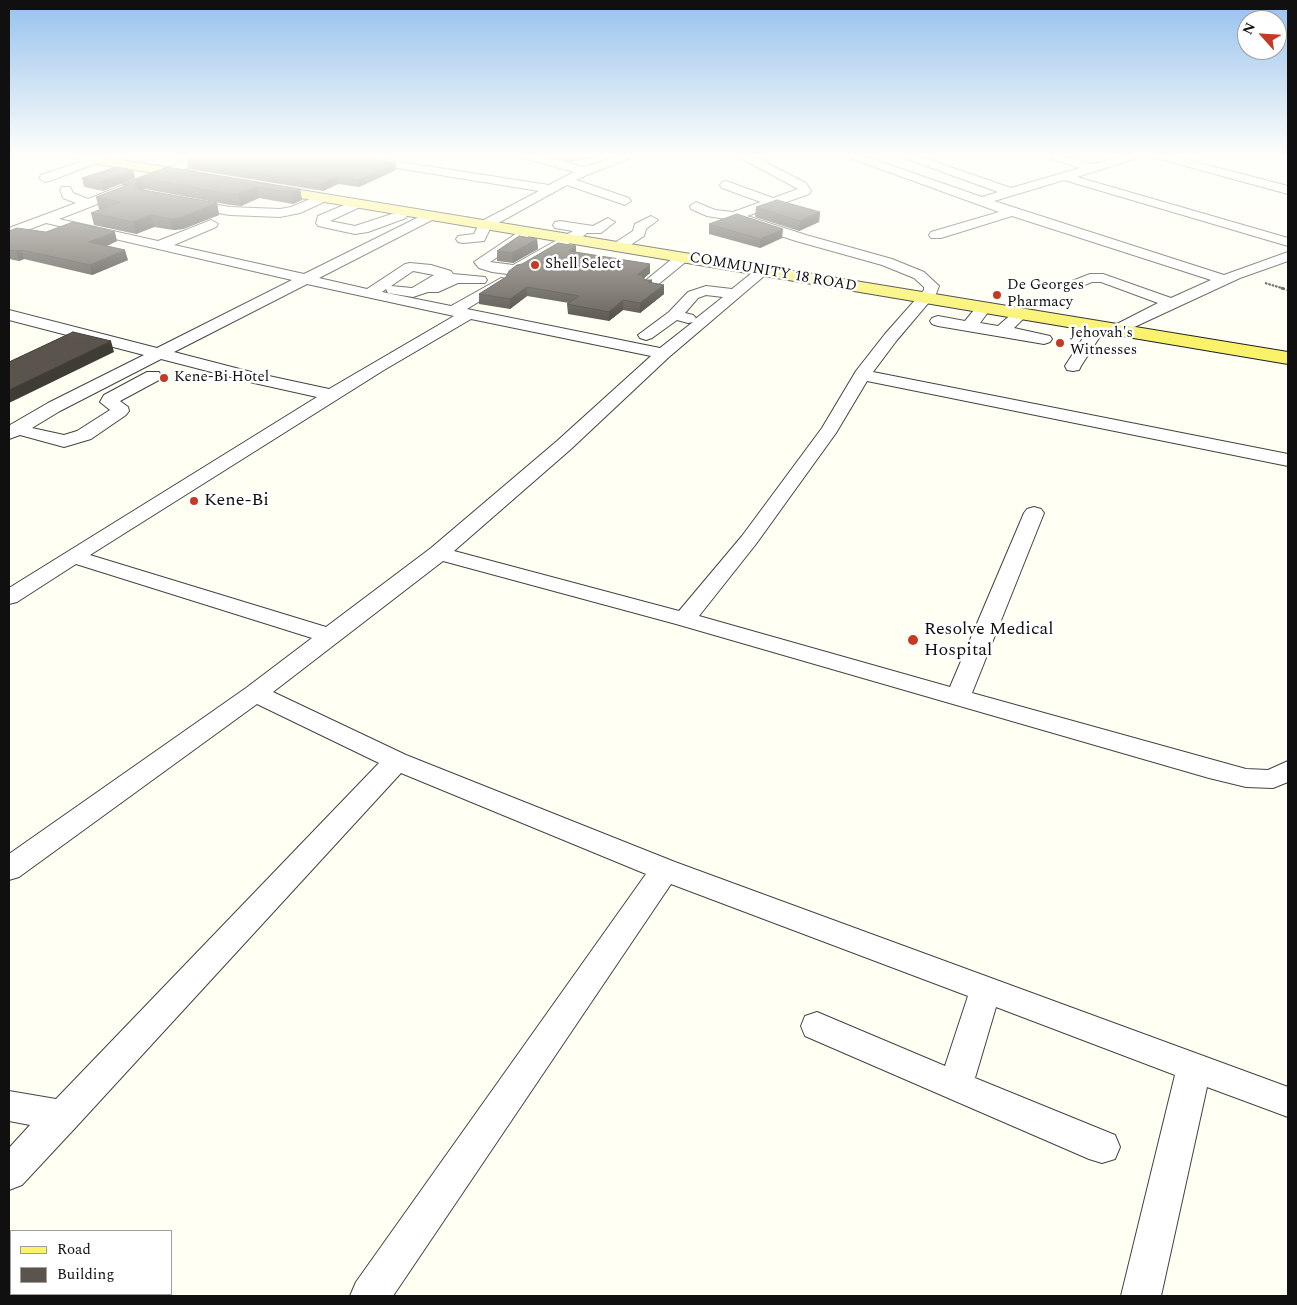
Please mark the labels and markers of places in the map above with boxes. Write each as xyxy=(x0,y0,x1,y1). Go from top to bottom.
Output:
place label: Shell Select xyxy=(545,256,621,274)
marker: Shell Select xyxy=(529,259,541,271)
place label: De Georges Pharmacy xyxy=(1007,277,1084,312)
marker: De Georges Pharmacy xyxy=(991,289,1003,301)
place label: Jehovah's Witnesses xyxy=(1070,325,1137,360)
marker: Jehovah's Witnesses xyxy=(1054,337,1066,349)
place label: Kene-Bi Hotel xyxy=(174,369,269,387)
marker: Kene-Bi Hotel xyxy=(158,372,170,384)
place label: Kene-Bi xyxy=(204,490,269,512)
marker: Kene-Bi xyxy=(188,495,200,507)
place label: Resolve Medical Hospital xyxy=(924,619,1054,662)
marker: Resolve Medical Hospital xyxy=(906,633,920,647)

